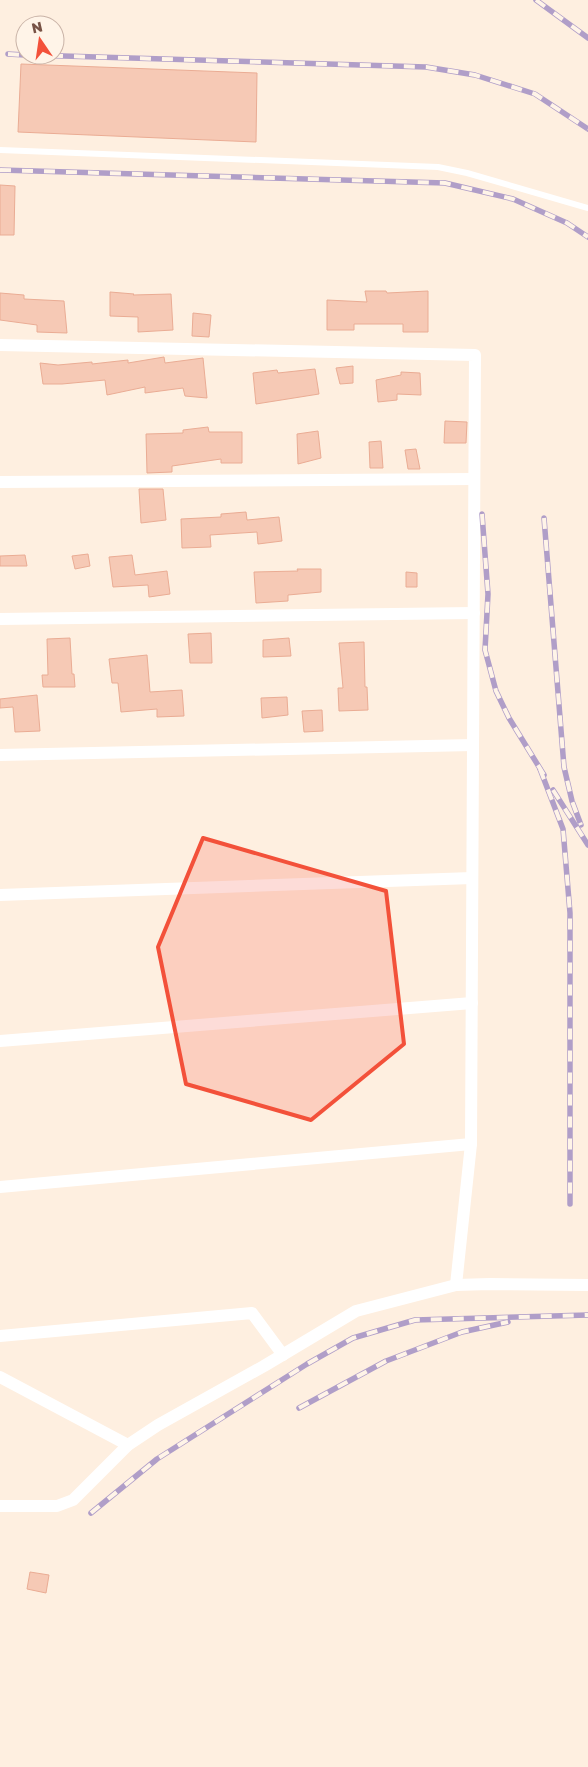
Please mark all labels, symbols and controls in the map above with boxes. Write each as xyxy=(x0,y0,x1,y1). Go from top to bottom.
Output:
north arrow xyxy=(15,15,65,65)
text: N xyxy=(30,17,44,36)

